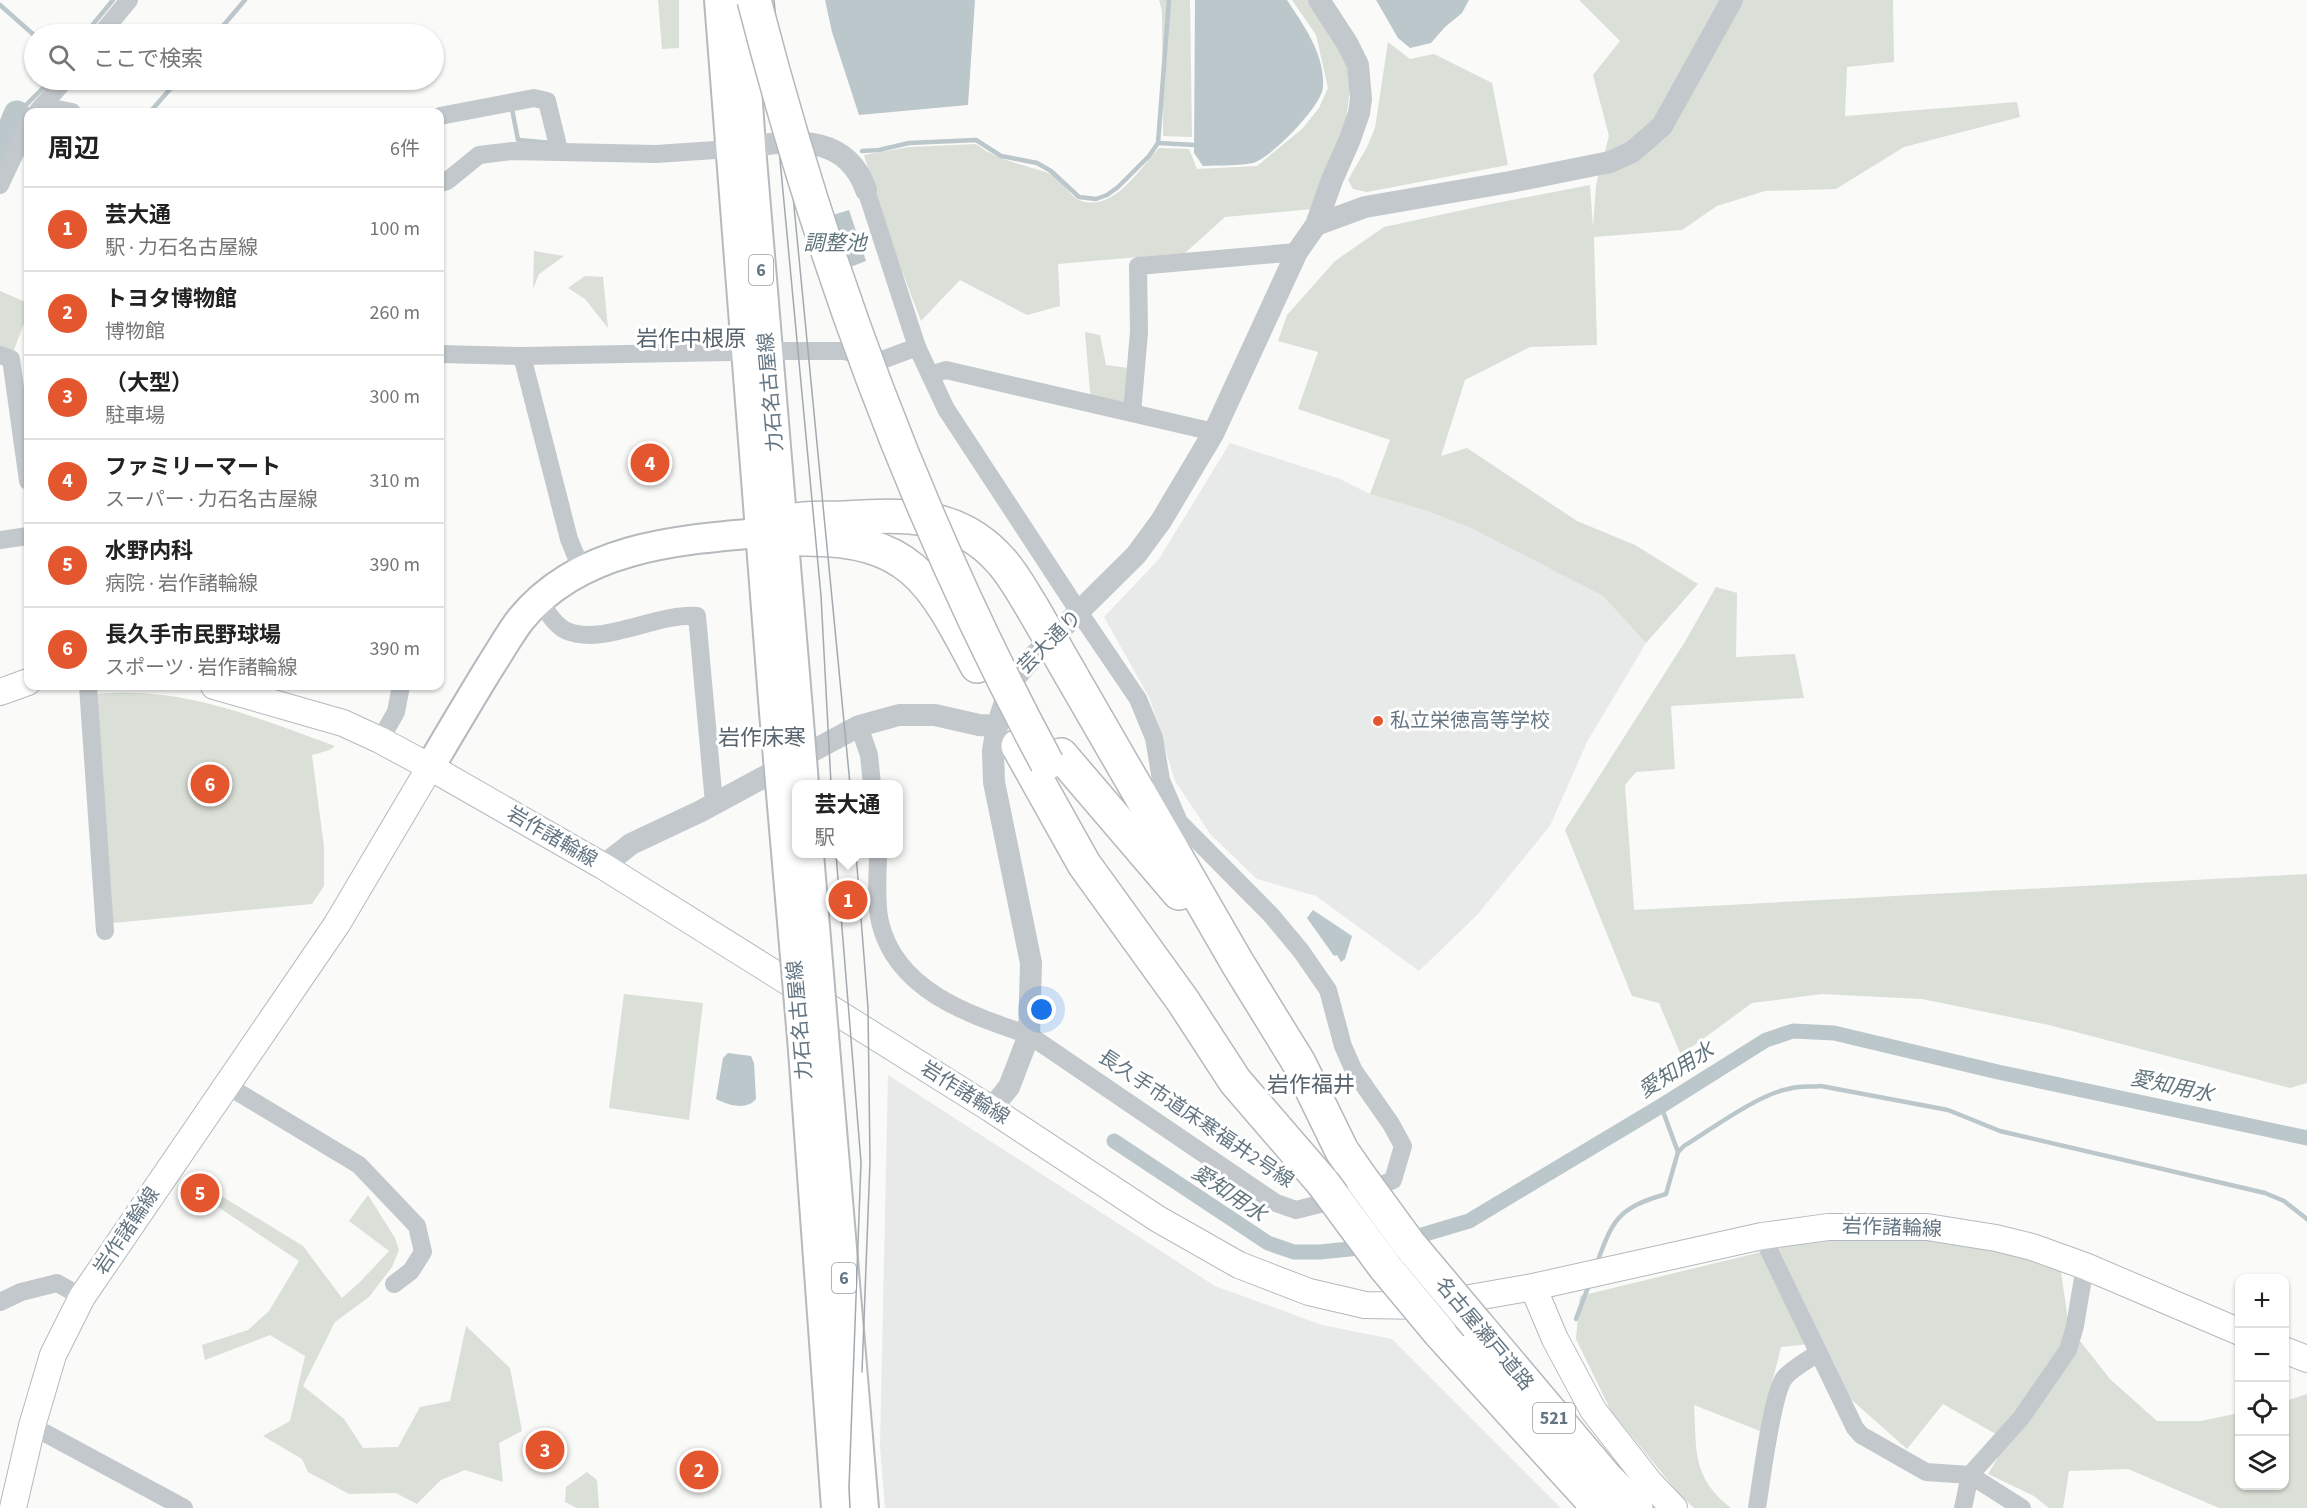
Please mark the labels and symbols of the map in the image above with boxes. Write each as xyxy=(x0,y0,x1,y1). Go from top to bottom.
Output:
water label: 調整池 xyxy=(804,228,868,258)
road number: 6 xyxy=(749,255,773,285)
district label: 岩作中根原 xyxy=(636,323,746,355)
street label: 力石名古屋線 xyxy=(752,331,790,453)
pin: 4 xyxy=(630,440,670,486)
street label: 芸大通り xyxy=(1012,604,1088,680)
place label: 私立栄徳高等学校 xyxy=(1390,707,1550,735)
marker: 私立栄徳高等学校 xyxy=(1371,714,1385,728)
district label: 岩作床寒 xyxy=(718,722,806,754)
pin: 6 xyxy=(190,762,230,806)
street label: 岩作諸輪線 xyxy=(502,800,602,874)
pin: 1 xyxy=(828,878,868,922)
street label: 力石名古屋線 xyxy=(781,959,819,1081)
your location xyxy=(1027,995,1056,1024)
water label: 愛知用水 xyxy=(1632,1034,1721,1105)
street label: 長久手市道床寒福井2号線 xyxy=(1093,1043,1299,1195)
street label: 岩作諸輪線 xyxy=(915,1055,1015,1131)
water label: 愛知用水 xyxy=(2128,1063,2218,1110)
district label: 岩作福井 xyxy=(1267,1069,1355,1101)
water label: 愛知用水 xyxy=(1186,1157,1274,1230)
pin: 5 xyxy=(180,1170,220,1216)
street label: 岩作諸輪線 xyxy=(87,1182,167,1280)
street label: 岩作諸輪線 xyxy=(1842,1212,1942,1244)
road number: 6 xyxy=(832,1263,856,1293)
street label: 名古屋瀬戸道路 xyxy=(1428,1271,1540,1397)
road number: 521 xyxy=(1533,1403,1575,1433)
pin: 3 xyxy=(526,1428,564,1472)
pin: 2 xyxy=(680,1448,718,1492)

